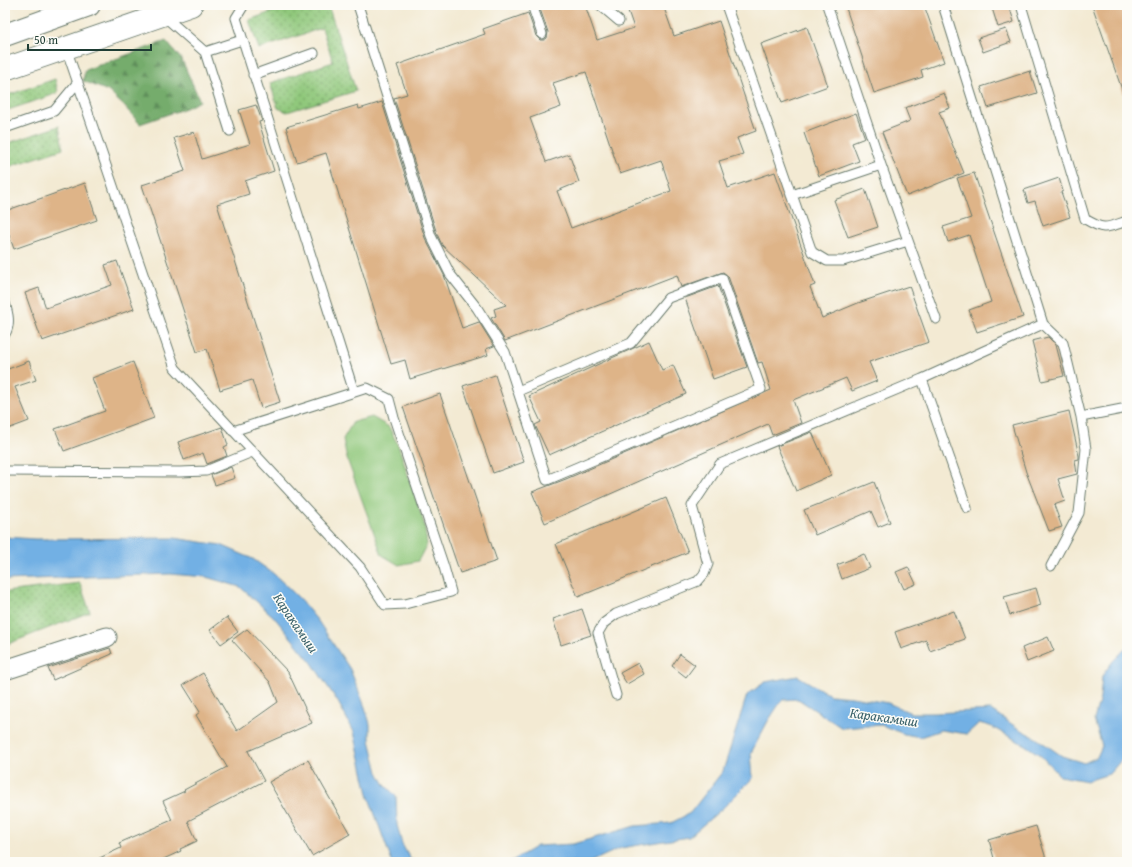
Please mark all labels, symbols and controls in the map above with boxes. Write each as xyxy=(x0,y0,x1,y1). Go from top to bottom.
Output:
scale bar xyxy=(28,26,151,52)
text: 50 m xyxy=(34,31,58,48)
water label: Каракамыш xyxy=(268,589,324,657)
water label: Каракамыш xyxy=(849,702,919,732)

